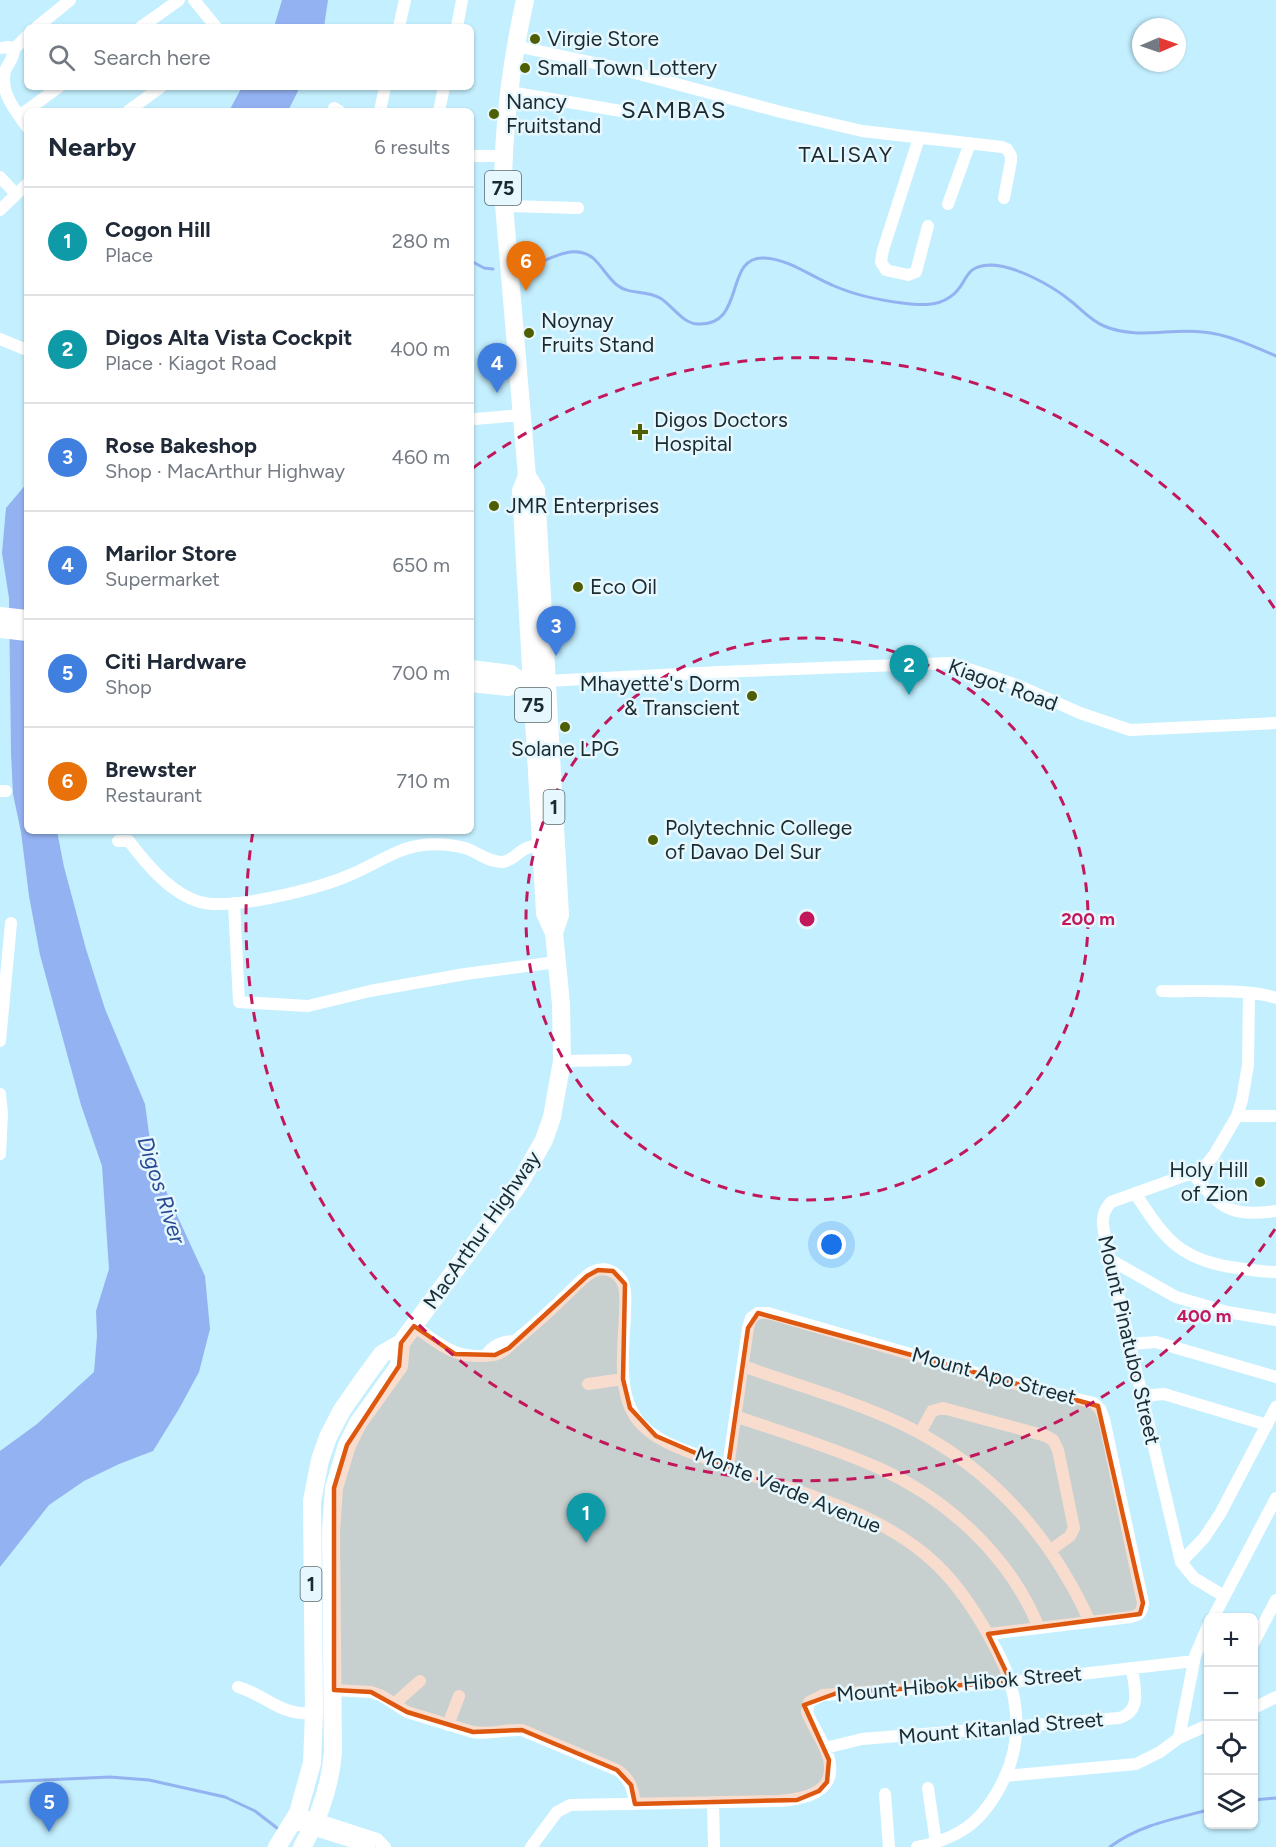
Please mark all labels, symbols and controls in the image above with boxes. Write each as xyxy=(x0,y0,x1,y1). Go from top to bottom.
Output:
north arrow xyxy=(1132,18,1186,72)
search box xyxy=(24,24,474,90)
place label: Virgie Store xyxy=(547,26,659,51)
marker: Virgie Store xyxy=(528,32,542,46)
icon: search xyxy=(45,41,78,74)
text: Search here xyxy=(93,44,211,71)
place label: Small Town Lottery xyxy=(537,55,717,80)
marker: Small Town Lottery xyxy=(518,61,532,75)
place label: Nancy Fruitstand xyxy=(506,89,601,138)
district label: SAMBAS xyxy=(621,95,727,124)
marker: Nancy Fruitstand xyxy=(487,107,501,121)
text: Nearby xyxy=(48,131,136,163)
text: 6 results xyxy=(374,135,450,159)
district label: TALISAY xyxy=(799,141,893,168)
road number: 75 xyxy=(485,171,521,205)
text: Cogon Hill xyxy=(105,216,211,243)
text: 1 xyxy=(63,229,72,253)
text: 280 m xyxy=(392,229,450,253)
pin: 6 xyxy=(506,242,546,291)
text: Place xyxy=(105,243,153,267)
place label: Noynay Fruits Stand xyxy=(541,308,654,357)
text: Digos Alta Vista Cockpit xyxy=(105,324,352,351)
marker: Noynay Fruits Stand xyxy=(522,326,536,340)
text: 2 xyxy=(62,337,73,361)
text: 400 m xyxy=(390,337,450,361)
pin: 4 xyxy=(478,344,516,393)
text: Place · Kiagot Road xyxy=(105,351,277,375)
place label: Digos Doctors Hospital xyxy=(654,407,788,456)
marker: Digos Doctors Hospital xyxy=(631,423,649,441)
text: Rose Bakeshop xyxy=(105,432,257,459)
text: 3 xyxy=(62,445,73,469)
text: 460 m xyxy=(391,445,450,469)
text: Shop · MacArthur Highway xyxy=(105,459,345,483)
place label: JMR Enterprises xyxy=(506,493,659,518)
marker: JMR Enterprises xyxy=(487,499,501,513)
text: Marilor Store xyxy=(105,540,237,567)
text: 4 xyxy=(61,553,74,577)
text: 650 m xyxy=(392,553,450,577)
text: Supermarket xyxy=(105,567,220,591)
place label: Eco Oil xyxy=(590,574,657,599)
marker: Eco Oil xyxy=(571,580,585,594)
pin: 3 xyxy=(536,606,576,656)
pin: 2 xyxy=(890,646,928,695)
text: Citi Hardware xyxy=(105,648,246,675)
street label: Kiagot Road xyxy=(945,653,1061,716)
text: 5 xyxy=(62,661,73,685)
text: 700 m xyxy=(392,661,450,685)
place label: Mhayette's Dorm & Transcient xyxy=(580,671,740,720)
text: Shop xyxy=(105,675,152,699)
road number: 75 xyxy=(515,688,551,722)
marker: Mhayette's Dorm & Transcient xyxy=(745,689,759,703)
marker: Solane LPG xyxy=(558,720,572,734)
place label: Solane LPG xyxy=(511,736,619,761)
text: Brewster xyxy=(105,756,196,783)
text: 6 xyxy=(62,769,73,793)
text: 710 m xyxy=(396,769,450,793)
text: Restaurant xyxy=(105,783,202,807)
road number: 1 xyxy=(544,790,564,824)
place label: Polytechnic College of Davao Del Sur xyxy=(665,815,852,864)
marker: Polytechnic College of Davao Del Sur xyxy=(646,833,660,847)
text: 200 m xyxy=(1061,908,1115,930)
centre of rings xyxy=(797,909,817,929)
water label: Digos River xyxy=(131,1133,192,1249)
street label: MacArthur Highway xyxy=(418,1146,546,1314)
place label: Holy Hill of Zion xyxy=(1169,1157,1248,1206)
marker: Holy Hill of Zion xyxy=(1253,1175,1267,1189)
your location xyxy=(817,1230,846,1259)
street label: Mount Pinatubo Street xyxy=(1093,1233,1166,1447)
text: 400 m xyxy=(1177,1305,1231,1327)
street label: Mount Apo Street xyxy=(909,1342,1079,1410)
street label: Monte Verde Avenue xyxy=(692,1441,885,1538)
pin: 1 xyxy=(566,1494,606,1543)
road number: 1 xyxy=(300,1567,322,1601)
map controls xyxy=(1204,1613,1258,1829)
button: + xyxy=(1204,1613,1258,1667)
street label: Mount Hibok Hibok Street xyxy=(835,1660,1083,1707)
button: − xyxy=(1204,1667,1258,1721)
street label: Mount Kitanlad Street xyxy=(897,1706,1105,1749)
button: locate xyxy=(1204,1721,1258,1775)
button: layers xyxy=(1204,1775,1258,1829)
pin: 5 xyxy=(29,1782,68,1832)

